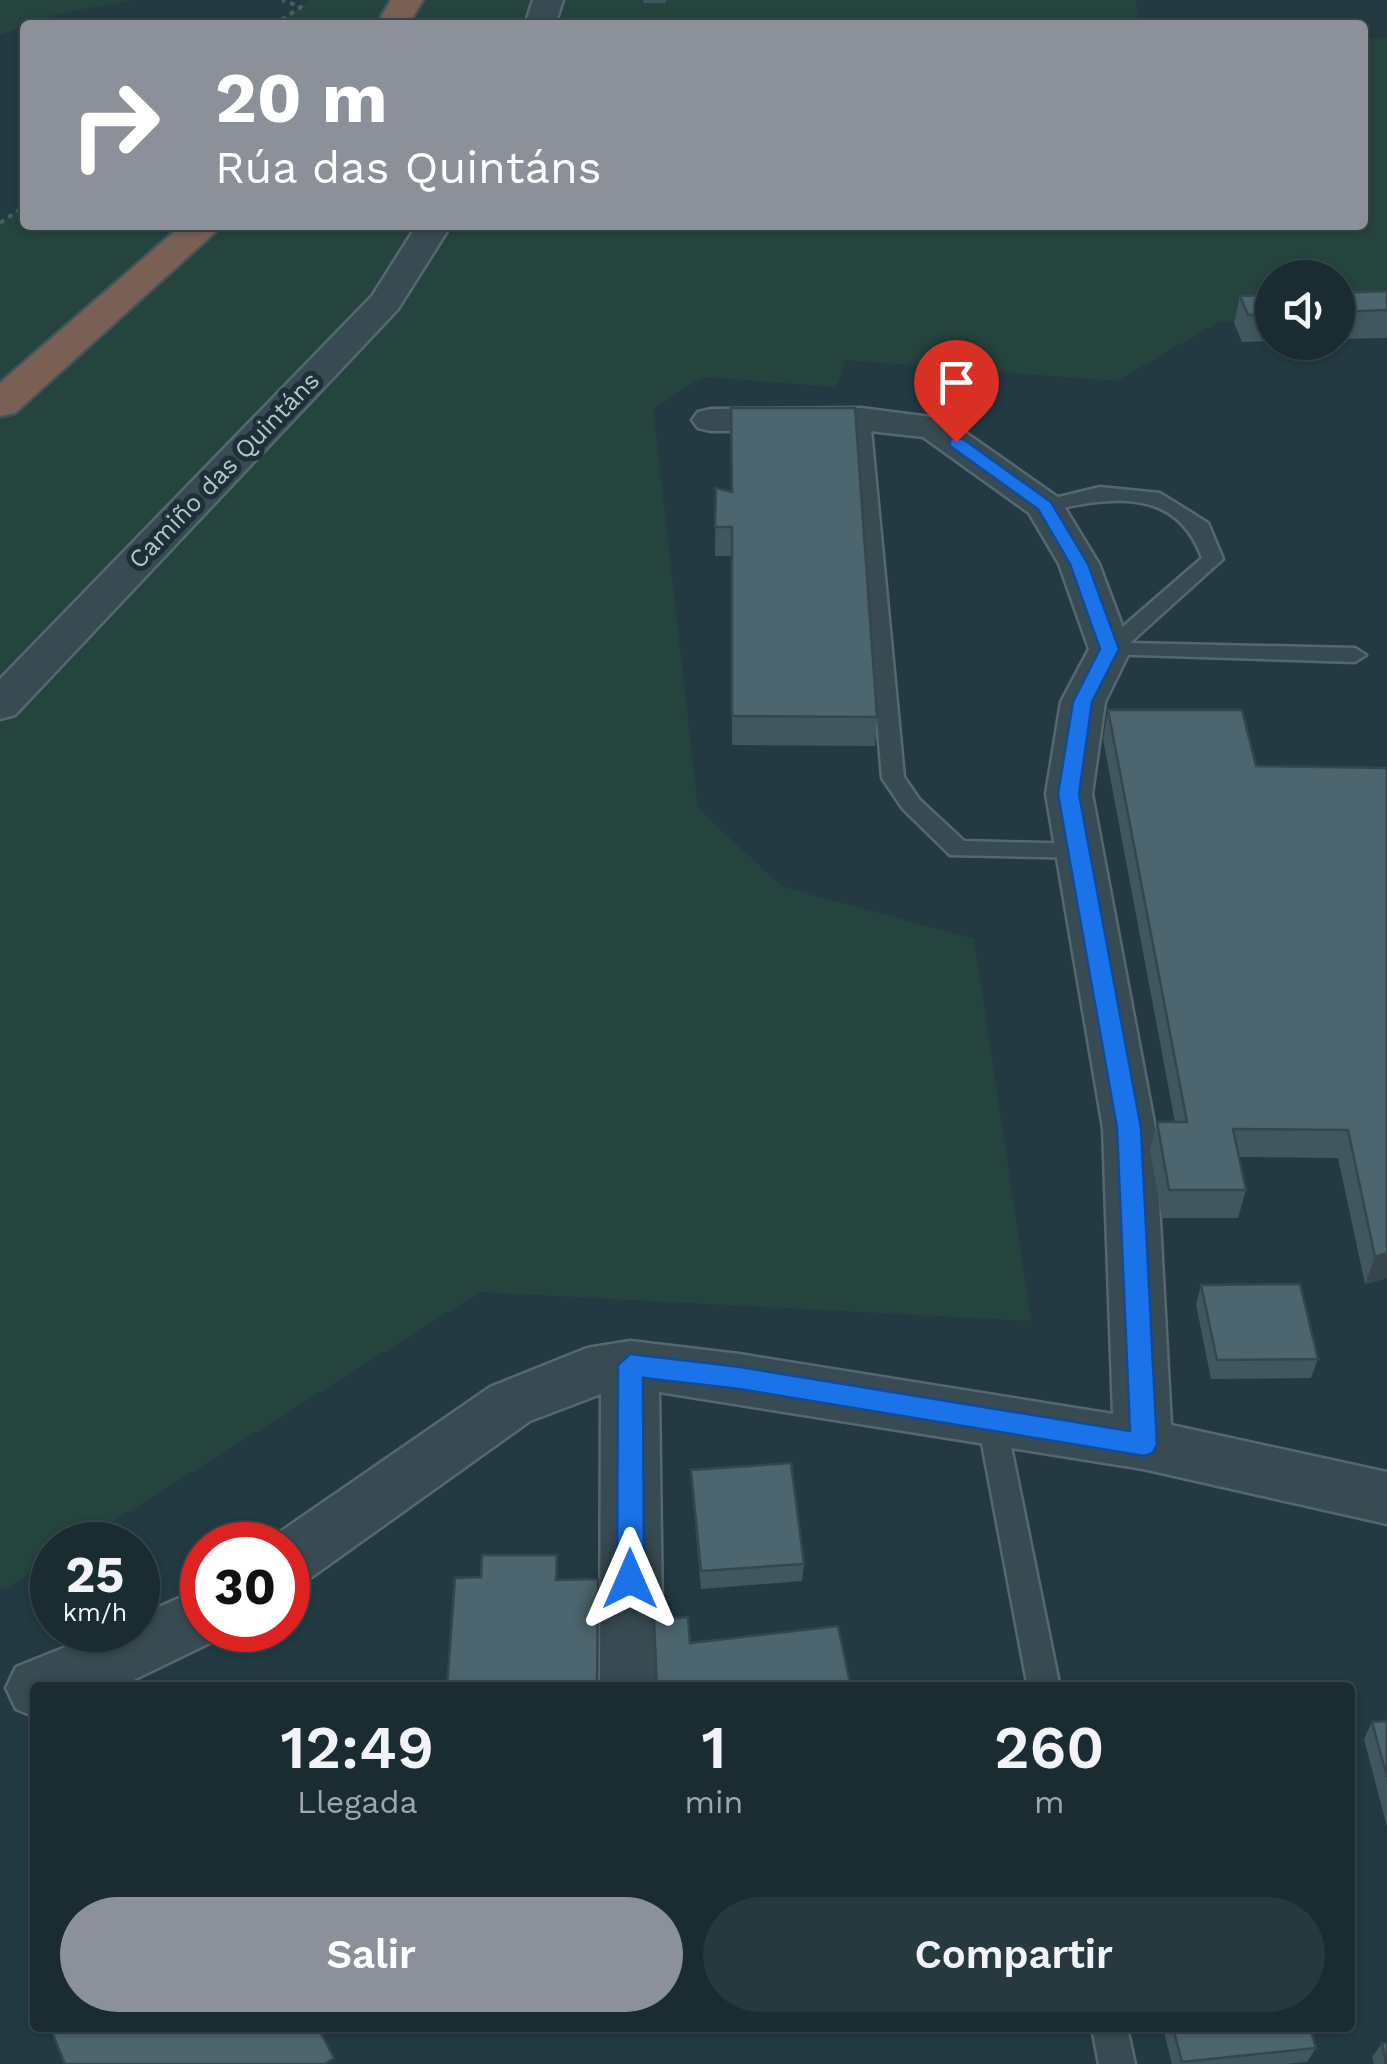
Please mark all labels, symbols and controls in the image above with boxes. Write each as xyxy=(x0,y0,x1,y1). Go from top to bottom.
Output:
text: 20 m xyxy=(215,57,388,139)
icon: right xyxy=(50,60,180,190)
text: Rúa das Quintáns xyxy=(215,141,602,194)
map controls xyxy=(1255,260,1355,360)
button: sound xyxy=(1255,260,1355,360)
pin xyxy=(914,340,999,443)
icon: arrive xyxy=(929,355,984,410)
street label: Camiño das Quintáns xyxy=(123,366,325,574)
speed limit sign: 30 xyxy=(180,1522,310,1652)
position arrow xyxy=(578,1527,682,1631)
text: 25 xyxy=(66,1545,124,1604)
text: km/h xyxy=(63,1598,127,1627)
text: 12:49 xyxy=(281,1712,434,1783)
text: 1 xyxy=(702,1712,726,1783)
text: 260 xyxy=(994,1712,1104,1783)
text: Llegada xyxy=(297,1783,418,1821)
text: min xyxy=(685,1783,743,1821)
text: m xyxy=(1034,1783,1064,1821)
button: Salir xyxy=(60,1897,683,2012)
button: Compartir xyxy=(703,1897,1325,2012)

